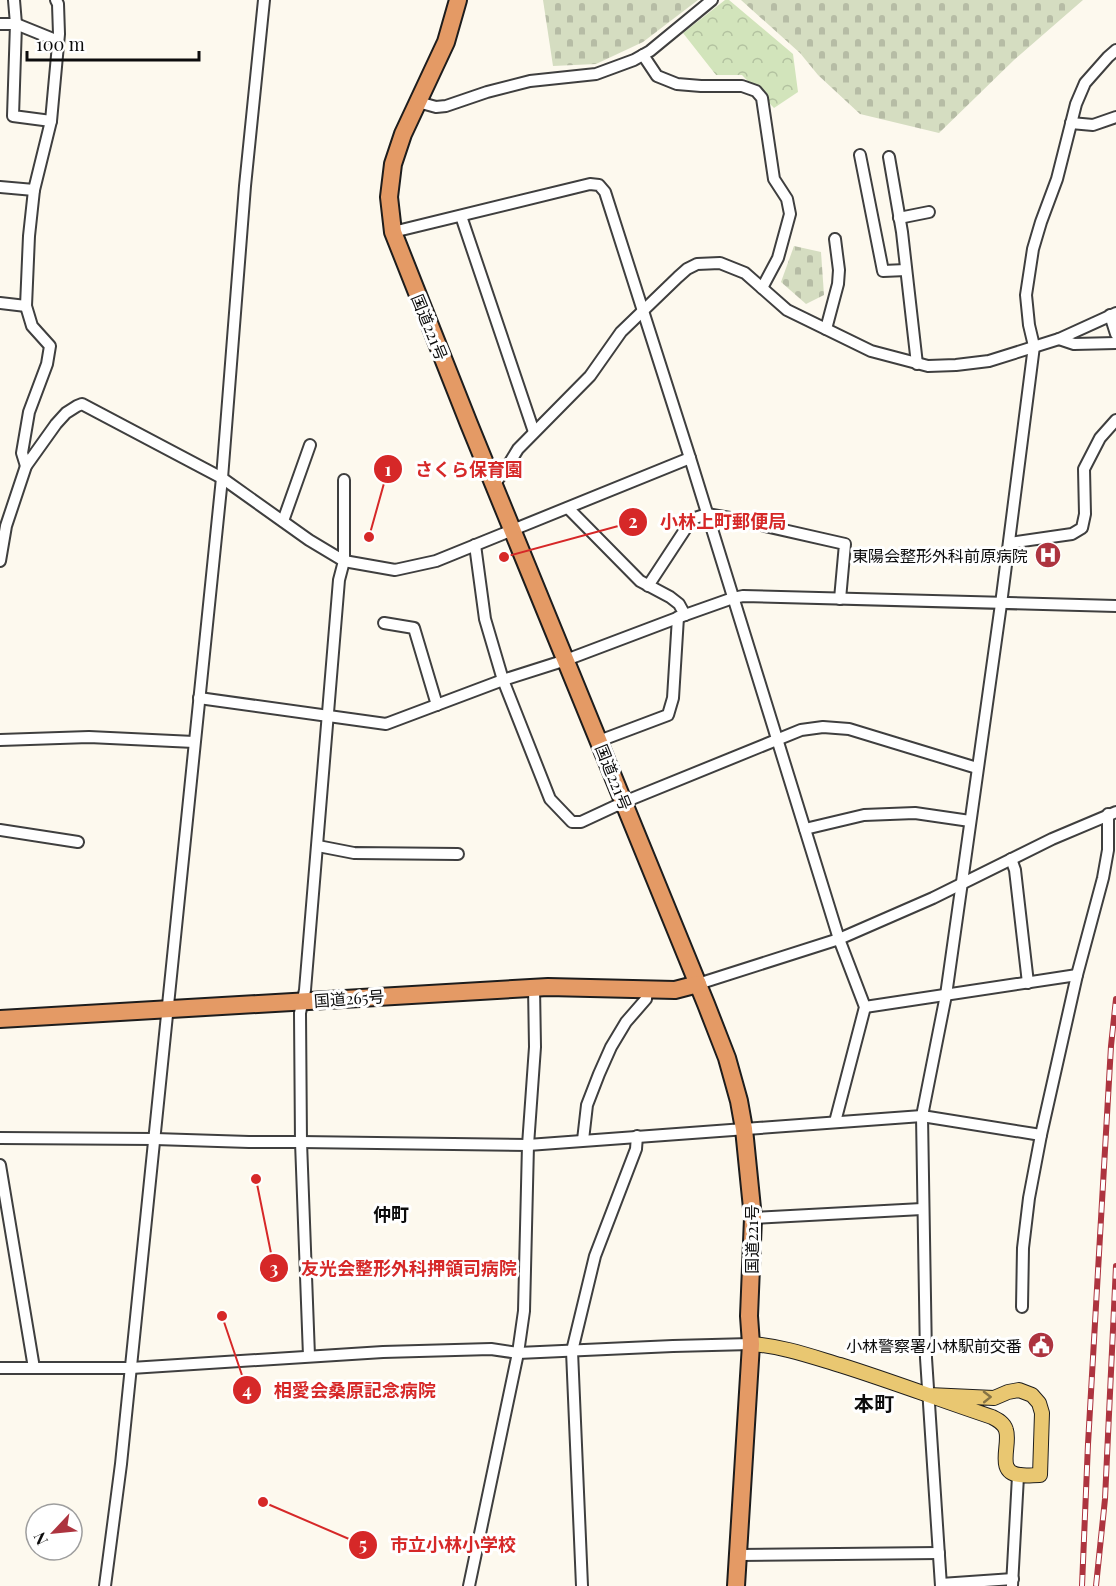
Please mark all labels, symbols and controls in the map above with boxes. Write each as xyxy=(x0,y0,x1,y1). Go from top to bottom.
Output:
scale bar xyxy=(27,24,200,62)
text: 100 m xyxy=(36,32,85,56)
street label: 国道221号 xyxy=(407,291,453,363)
callout: さくら保育園 xyxy=(373,451,535,487)
text: 1 xyxy=(385,457,392,481)
text: さくら保育園 xyxy=(415,457,523,481)
callout: 小林上町郵便局 xyxy=(618,504,798,540)
text: 2 xyxy=(628,509,638,533)
text: 小林上町郵便局 xyxy=(660,509,786,533)
hospital icon: 東陽会整形外科前原病院 xyxy=(1033,540,1063,570)
place label: 東陽会整形外科前原病院 xyxy=(852,545,1028,566)
street label: 国道221号 xyxy=(591,741,637,813)
street label: 国道265号 xyxy=(313,985,385,1011)
district label: 仲町 xyxy=(373,1202,409,1226)
street label: 国道221号 xyxy=(741,1204,762,1274)
callout: 友光会整形外科押領司病院 xyxy=(259,1250,529,1286)
text: 3 xyxy=(270,1256,279,1280)
text: 友光会整形外科押領司病院 xyxy=(301,1256,517,1280)
public building icon: 小林警察署小林駅前交番 xyxy=(1026,1330,1056,1360)
place label: 小林警察署小林駅前交番 xyxy=(846,1335,1022,1356)
callout: 相愛会桑原記念病院 xyxy=(232,1372,448,1408)
text: 4 xyxy=(242,1378,252,1402)
text: 相愛会桑原記念病院 xyxy=(274,1378,436,1402)
district label: 本町 xyxy=(854,1389,894,1416)
one-way arrow xyxy=(983,1391,992,1403)
north arrow xyxy=(24,1502,84,1562)
callout: 市立小林小学校 xyxy=(348,1527,528,1563)
text: N xyxy=(28,1529,52,1549)
text: 5 xyxy=(359,1532,367,1556)
text: 市立小林小学校 xyxy=(390,1532,516,1556)

